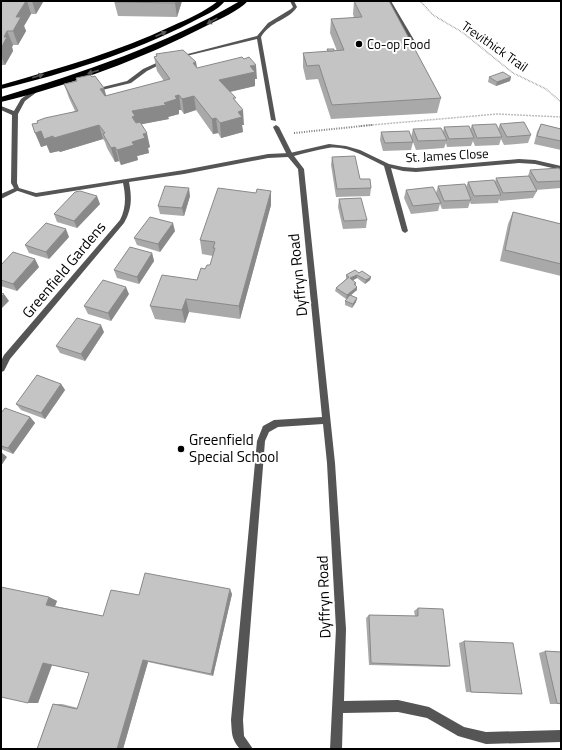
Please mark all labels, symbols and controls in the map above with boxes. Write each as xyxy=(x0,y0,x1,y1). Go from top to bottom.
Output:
street label: Trevithick Trail xyxy=(458,16,532,76)
one-way arrow xyxy=(206,18,218,24)
one-way arrow xyxy=(156,31,168,37)
place label: Co-op Food xyxy=(367,34,430,54)
marker: Co-op Food xyxy=(354,39,364,49)
one-way arrow xyxy=(86,69,98,75)
one-way arrow xyxy=(33,73,45,79)
street label: St. James Close xyxy=(405,143,489,167)
street label: Greenfield Gardens xyxy=(16,216,111,323)
street label: Dyffryn Road xyxy=(282,233,313,318)
place label: Greenfield Special School xyxy=(189,428,279,468)
marker: Greenfield Special School xyxy=(176,444,186,454)
street label: Dyffryn Road xyxy=(311,555,336,639)

